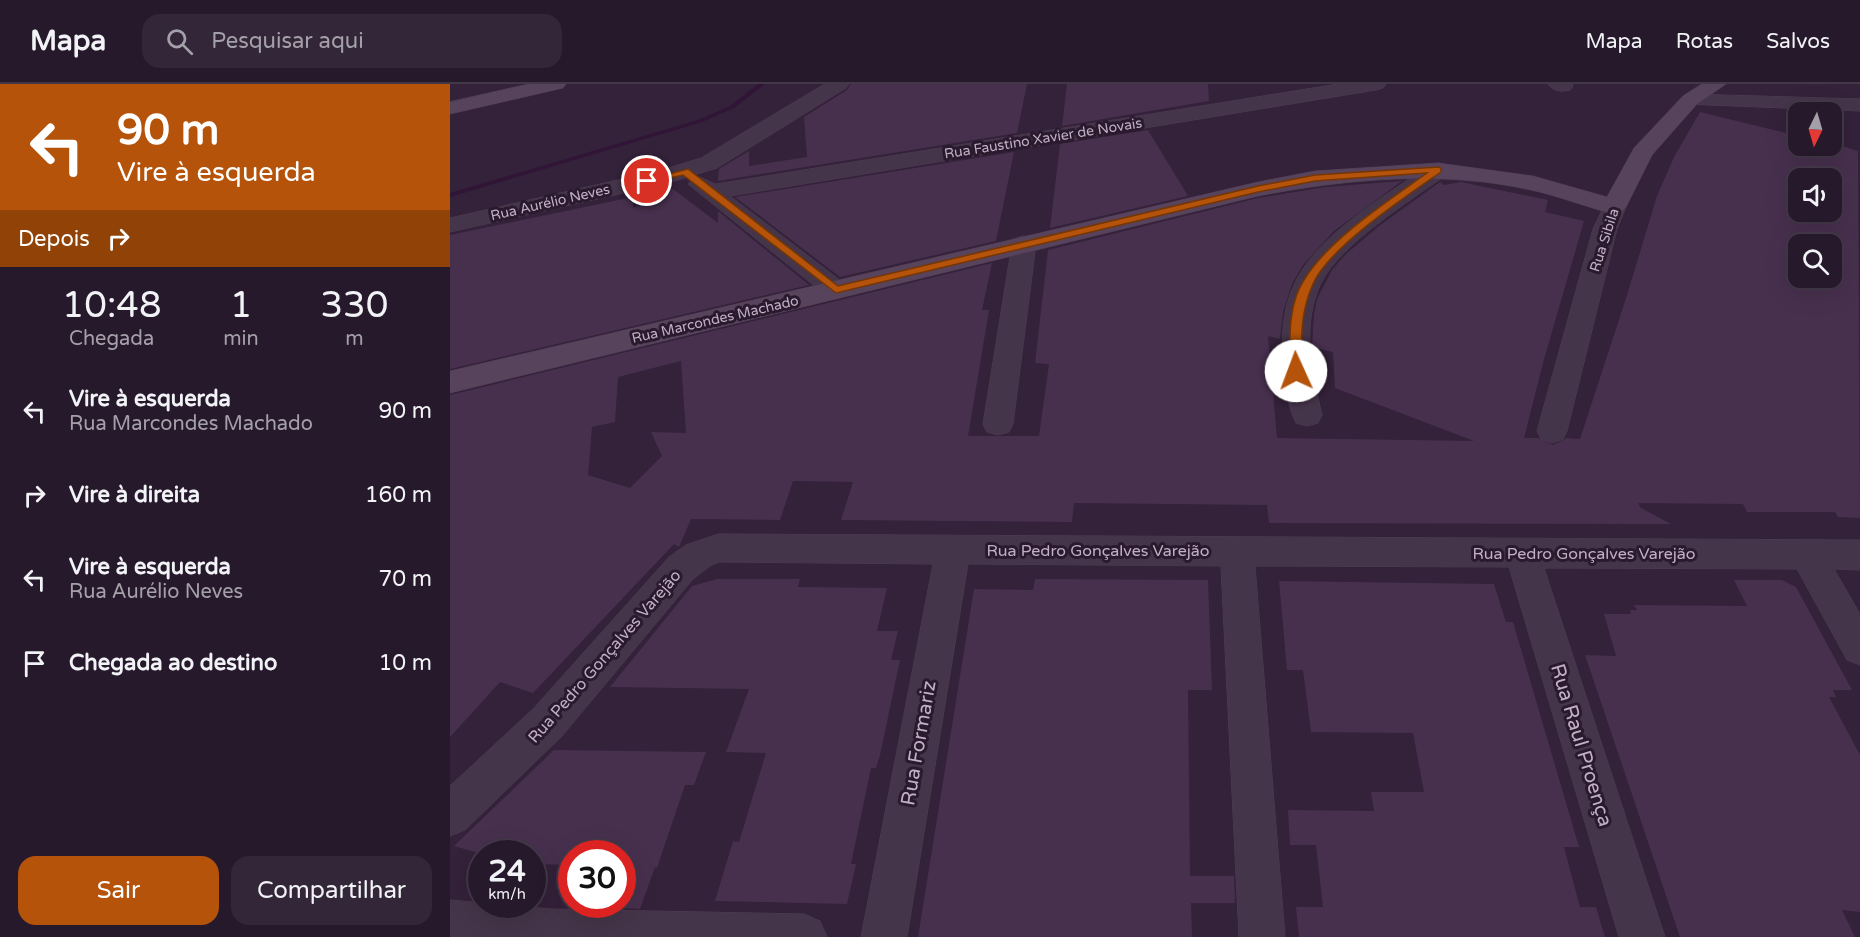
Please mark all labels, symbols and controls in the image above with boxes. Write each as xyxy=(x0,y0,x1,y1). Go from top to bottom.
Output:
search box xyxy=(142,14,562,68)
text: Mapa xyxy=(30,24,106,58)
icon: search xyxy=(163,25,196,58)
text: Pesquisar aqui xyxy=(211,28,364,54)
text: Mapa xyxy=(1585,29,1643,54)
text: Rotas xyxy=(1676,29,1733,54)
text: Salvos xyxy=(1766,29,1830,54)
north arrow xyxy=(1788,102,1842,156)
map controls xyxy=(1788,102,1842,288)
text: 90 m xyxy=(117,105,219,156)
icon: left xyxy=(18,108,96,186)
street label: Rua Faustino Xavier de Novais xyxy=(943,114,1143,163)
pin xyxy=(621,155,672,206)
text: Vire à esquerda xyxy=(117,156,316,189)
icon: arrive xyxy=(630,164,663,197)
button: sound xyxy=(1788,168,1842,222)
street label: Rua Aurélio Neves xyxy=(489,180,612,224)
street label: Rua Sibila xyxy=(1586,206,1623,274)
icon: right xyxy=(102,222,135,255)
text: Depois xyxy=(18,226,90,252)
button: search xyxy=(1788,234,1842,288)
text: 10:48 xyxy=(62,284,162,327)
text: 1 xyxy=(230,284,252,327)
text: 330 xyxy=(320,284,388,327)
street label: Rua Marcondes Machado xyxy=(630,292,800,347)
text: Chegada xyxy=(69,327,154,351)
text: min xyxy=(223,327,259,351)
text: m xyxy=(345,327,364,351)
position arrow xyxy=(1264,339,1328,403)
text: Vire à esquerda xyxy=(69,386,231,412)
icon: left xyxy=(18,395,51,428)
text: 90 m xyxy=(378,398,432,424)
text: Rua Marcondes Machado xyxy=(69,412,313,436)
icon: right xyxy=(18,479,51,512)
text: Vire à direita xyxy=(69,482,200,508)
text: 160 m xyxy=(365,482,432,508)
street label: Rua Pedro Gonçalves Varejão xyxy=(986,541,1210,561)
street label: Rua Pedro Gonçalves Varejão xyxy=(1472,544,1696,564)
text: Vire à esquerda xyxy=(69,554,231,580)
icon: left xyxy=(18,563,51,596)
text: 70 m xyxy=(378,566,432,592)
street label: Rua Pedro Gonçalves Varejão xyxy=(524,566,685,747)
text: Rua Aurélio Neves xyxy=(69,580,243,604)
icon: arrive xyxy=(18,647,51,680)
text: Chegada ao destino xyxy=(69,650,277,676)
text: 10 m xyxy=(378,650,432,676)
street label: Rua Raul Proença xyxy=(1545,661,1617,830)
street label: Rua Formariz xyxy=(896,679,942,807)
speed limit sign: 30 xyxy=(558,840,636,918)
text: 24 xyxy=(488,853,526,890)
button: Sair xyxy=(18,856,219,925)
button: Compartilhar xyxy=(231,856,432,925)
text: km/h xyxy=(488,885,526,903)

